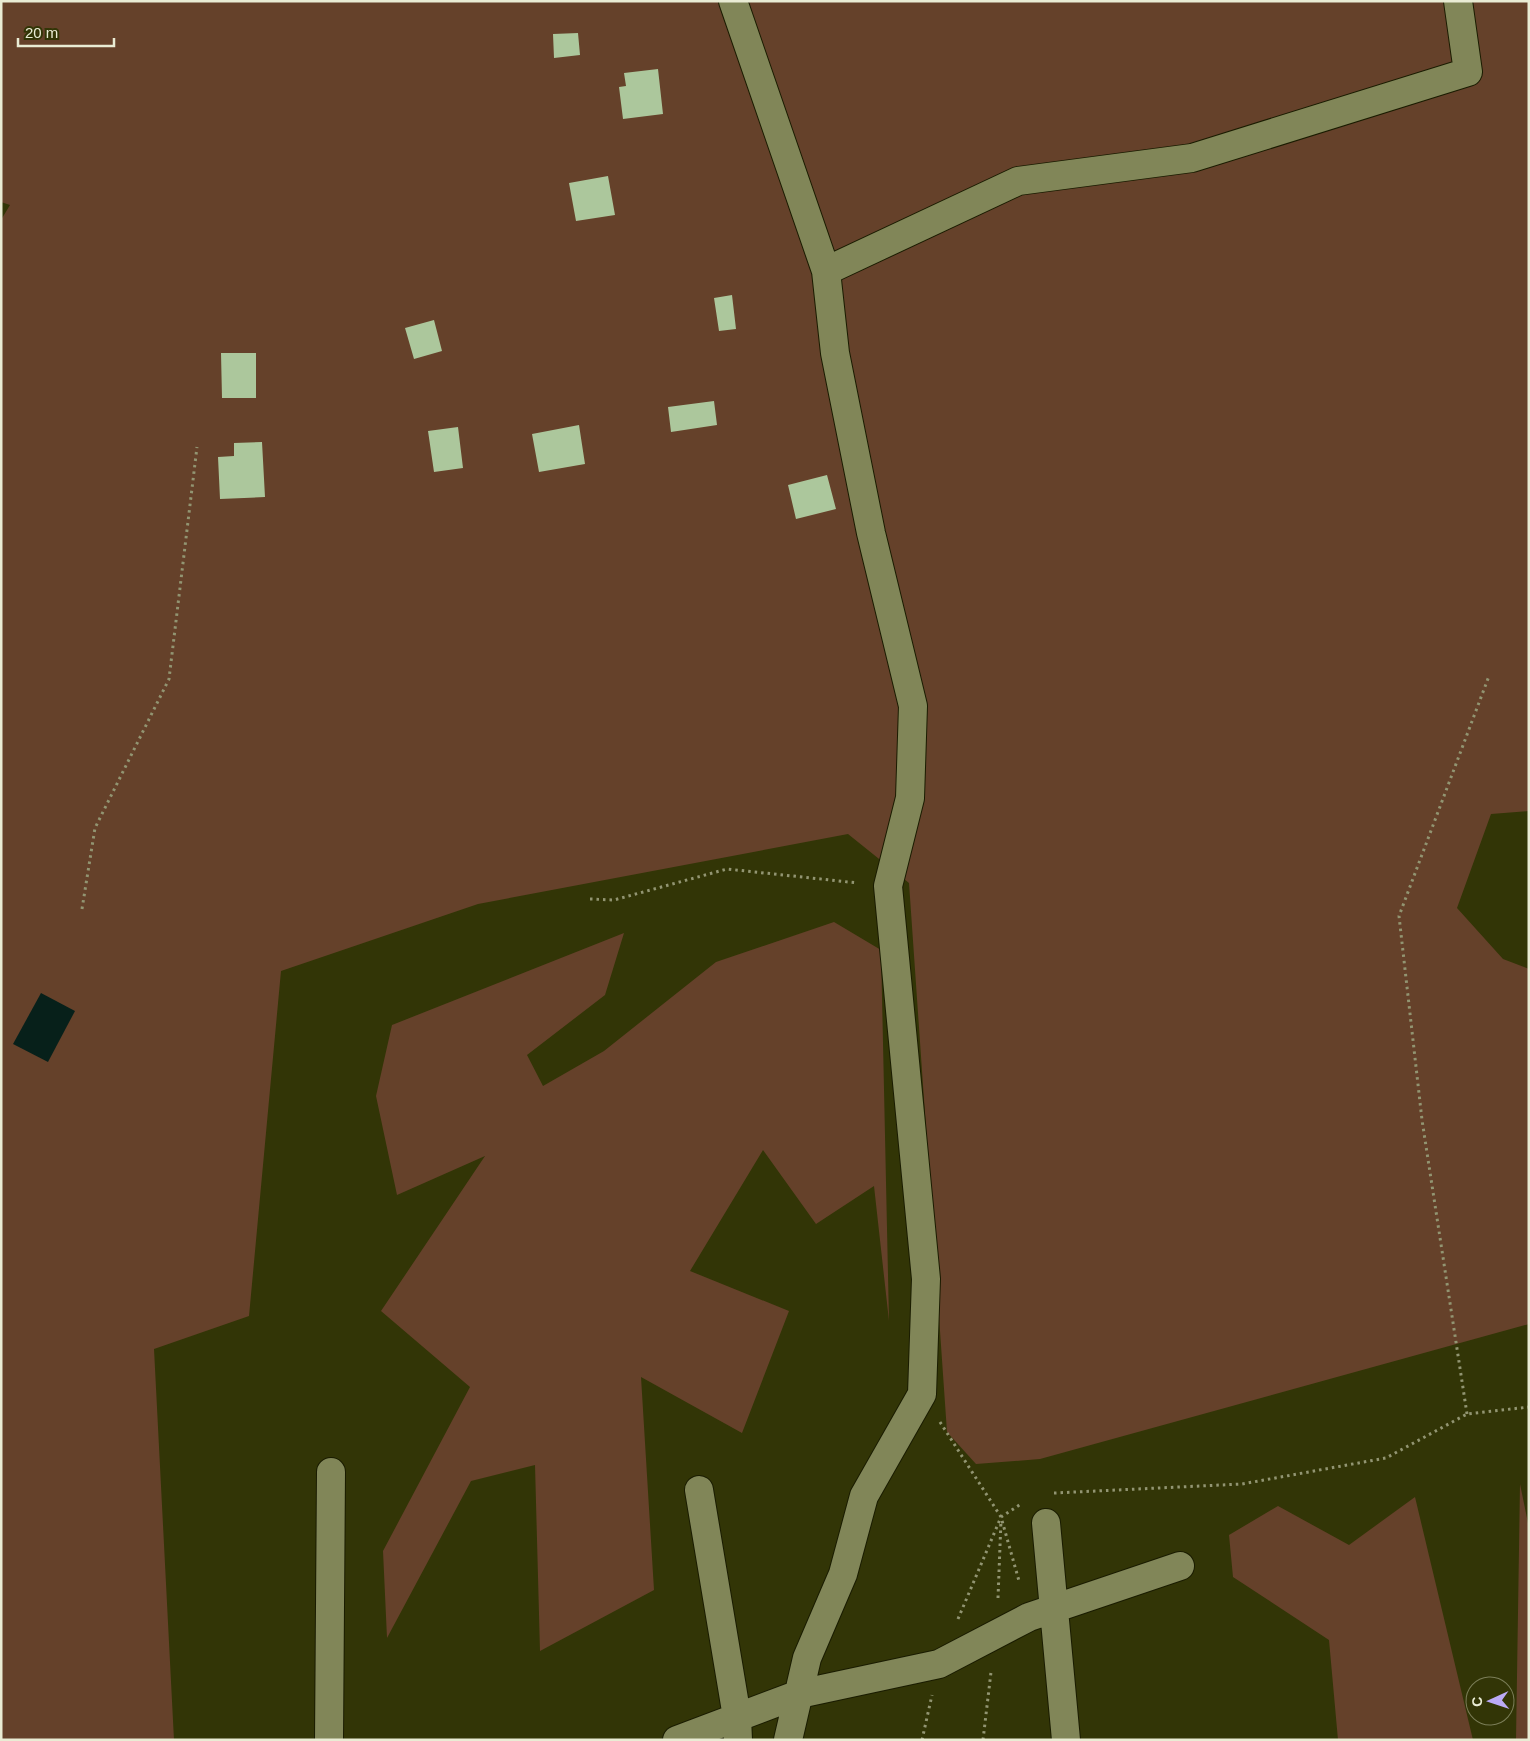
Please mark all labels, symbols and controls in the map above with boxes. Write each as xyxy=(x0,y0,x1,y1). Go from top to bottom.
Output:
scale bar xyxy=(18,15,114,47)
text: 20 m xyxy=(25,24,58,41)
north arrow xyxy=(1465,1676,1515,1726)
text: С xyxy=(1469,1696,1485,1707)

